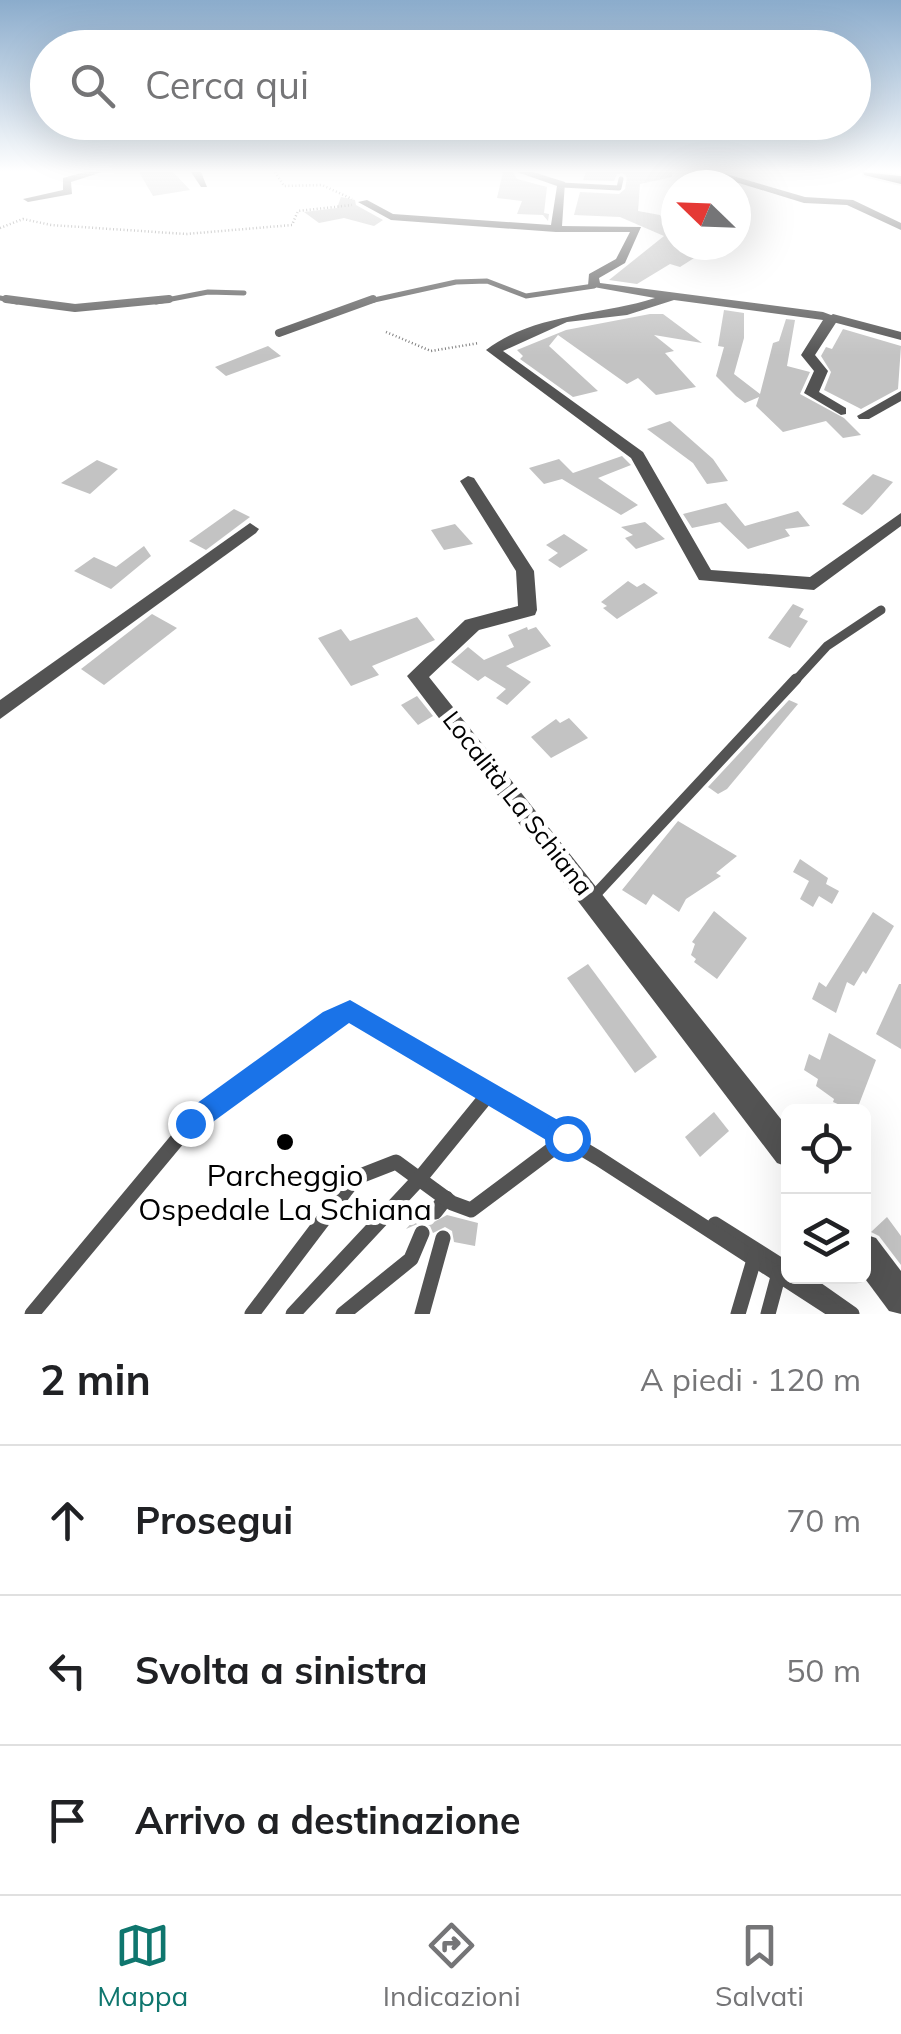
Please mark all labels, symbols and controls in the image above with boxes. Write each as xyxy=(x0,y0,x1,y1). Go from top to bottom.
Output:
search box xyxy=(30,30,871,140)
icon: search xyxy=(65,58,120,113)
text: Cerca qui xyxy=(145,61,309,109)
north arrow xyxy=(661,170,751,260)
street label: Località La Schiana xyxy=(437,704,600,901)
route end xyxy=(168,1101,214,1147)
map controls xyxy=(781,1104,871,1284)
button: locate xyxy=(781,1104,871,1194)
route start xyxy=(545,1116,591,1162)
marker: Parcheggio Ospedale La Schiana xyxy=(274,1131,296,1153)
place label: Parcheggio Ospedale La Schiana xyxy=(138,1156,432,1228)
button: layers xyxy=(781,1194,871,1284)
text: 2 min xyxy=(40,1353,151,1406)
text: A piedi · 120 m xyxy=(640,1359,861,1399)
icon: ahead xyxy=(40,1493,95,1548)
text: Prosegui xyxy=(135,1496,293,1544)
text: 70 m xyxy=(786,1500,861,1540)
icon: left xyxy=(40,1643,95,1698)
text: Svolta a sinistra xyxy=(135,1646,428,1694)
text: 50 m xyxy=(786,1650,861,1690)
icon: arrive xyxy=(40,1793,95,1848)
text: Arrivo a destinazione xyxy=(135,1796,521,1844)
tab: Mappa xyxy=(97,1918,188,2013)
tab: Indicazioni xyxy=(383,1918,521,2013)
tab: Salvati xyxy=(715,1918,804,2013)

